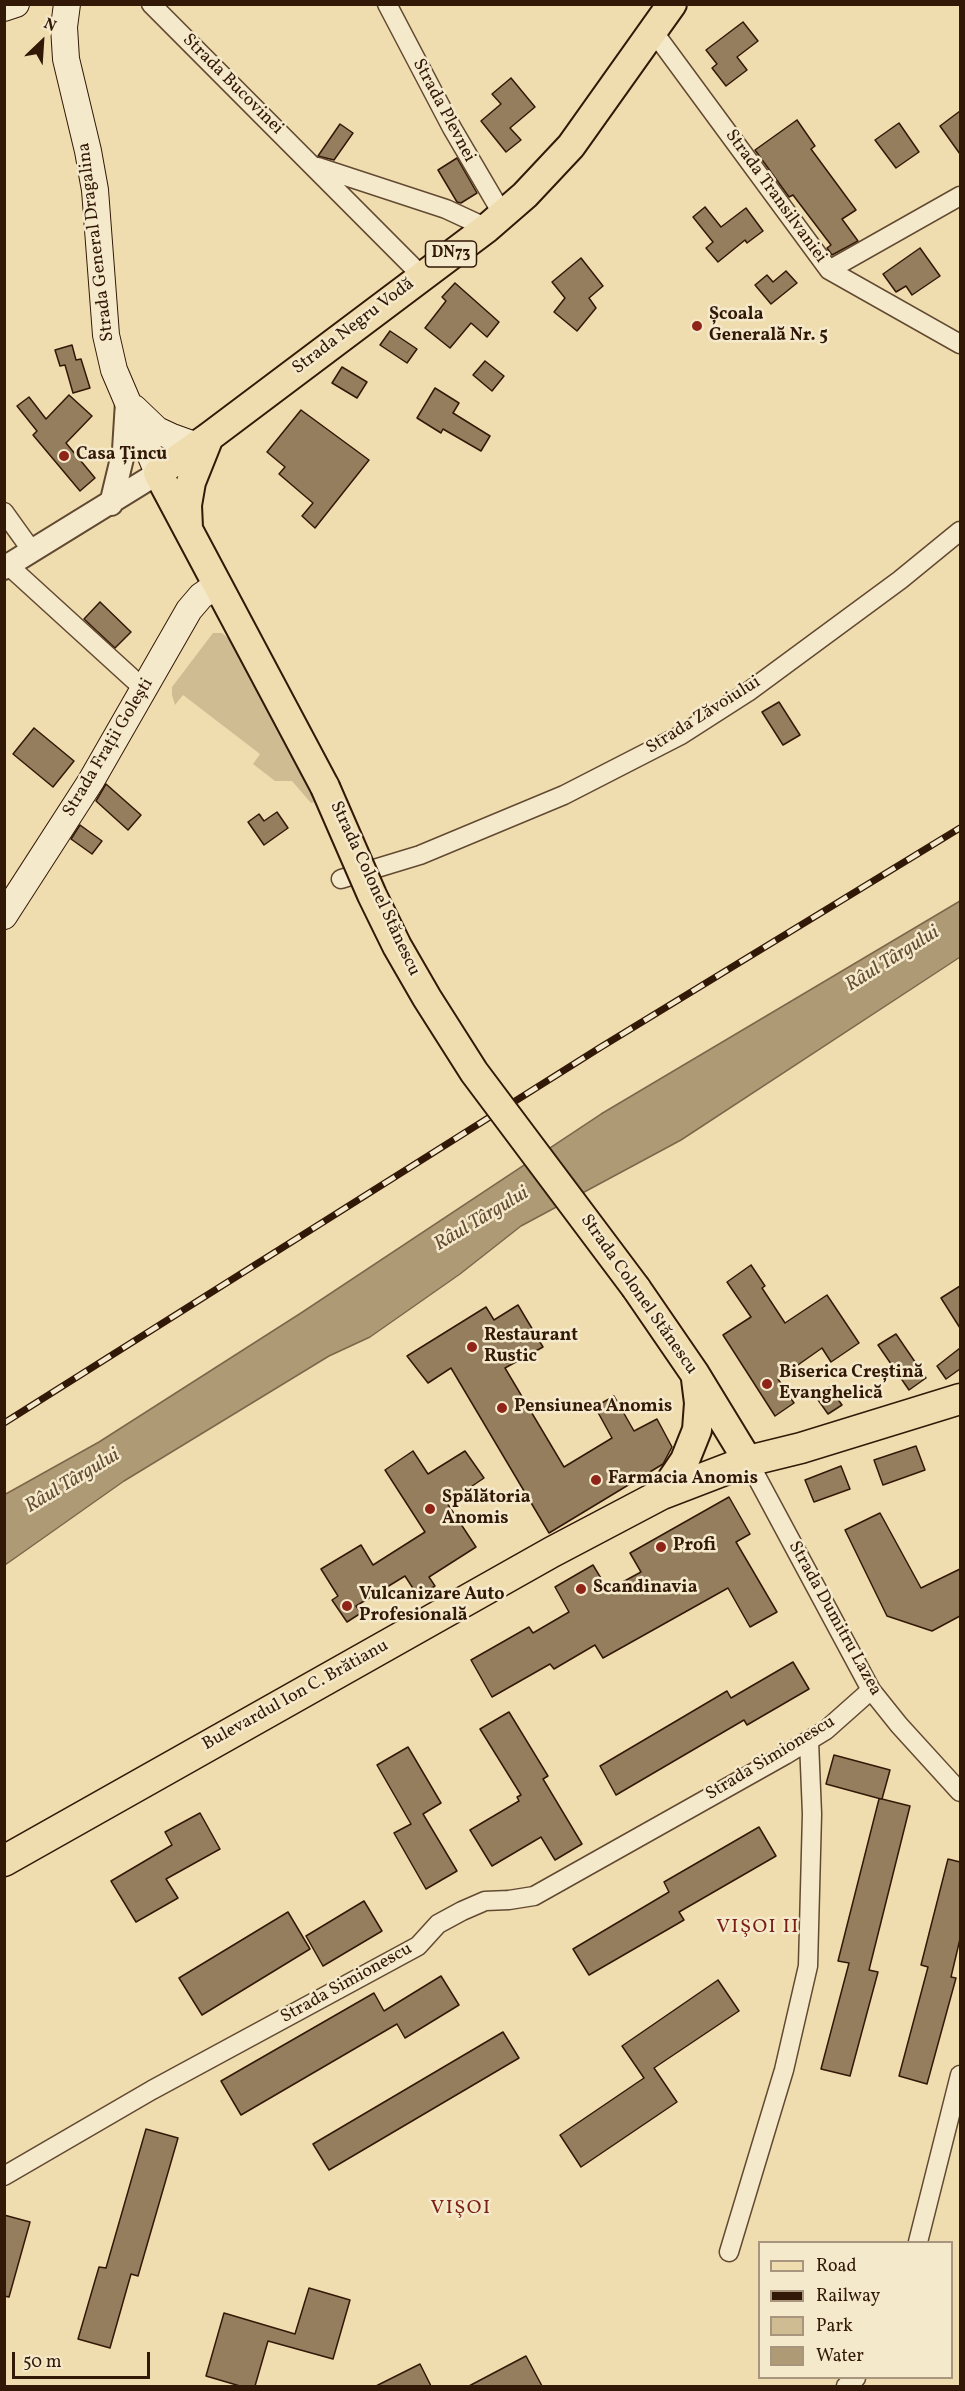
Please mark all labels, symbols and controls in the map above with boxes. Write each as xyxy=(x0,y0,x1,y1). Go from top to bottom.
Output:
north arrow xyxy=(12,12,72,72)
text: N xyxy=(40,13,60,38)
street label: Strada Bucovinei xyxy=(177,30,287,140)
street label: Strada Plevnei xyxy=(407,56,479,166)
street label: Strada Transilvaniei xyxy=(719,126,831,268)
street label: Strada General Dragalina xyxy=(74,141,120,343)
road number: DN73 xyxy=(426,241,476,267)
street label: Strada Negru Vodă xyxy=(289,274,419,380)
place label: Școala Generală Nr. 5 xyxy=(709,305,828,348)
marker: Școala Generală Nr. 5 xyxy=(690,319,704,333)
place label: Casa Țincu xyxy=(76,445,167,467)
marker: Casa Țincu xyxy=(57,449,71,463)
street label: Strada Zăvoiului xyxy=(643,672,765,760)
street label: Strada Frații Golești xyxy=(59,675,159,821)
street label: Strada Colonel Stănescu xyxy=(324,798,424,980)
water label: Râul Târgului xyxy=(842,922,944,998)
water label: Râul Târgului xyxy=(430,1182,534,1258)
street label: Strada Colonel Stănescu xyxy=(575,1211,701,1379)
place label: Restaurant Rustic xyxy=(484,1326,578,1368)
marker: Restaurant Rustic xyxy=(465,1340,479,1354)
place label: Biserica Creștină Evanghelică xyxy=(779,1363,924,1406)
marker: Biserica Creștină Evanghelică xyxy=(760,1377,774,1391)
place label: Pensiunea Anomis xyxy=(514,1397,672,1419)
marker: Pensiunea Anomis xyxy=(495,1401,509,1415)
water label: Râul Târgului xyxy=(21,1444,125,1520)
place label: Farmacia Anomis xyxy=(608,1469,758,1491)
marker: Farmacia Anomis xyxy=(589,1473,603,1487)
place label: Spălătoria Anomis xyxy=(442,1488,531,1530)
marker: Spălătoria Anomis xyxy=(423,1502,437,1516)
place label: Profi xyxy=(673,1536,716,1558)
street label: Strada Dumitru Lazea xyxy=(783,1538,885,1700)
marker: Profi xyxy=(654,1540,668,1554)
place label: Scandinavia xyxy=(593,1578,698,1600)
marker: Scandinavia xyxy=(574,1582,588,1596)
place label: Vulcanizare Auto Profesională xyxy=(359,1585,505,1628)
marker: Vulcanizare Auto Profesională xyxy=(340,1599,354,1613)
street label: Bulevardul Ion C. Brătianu xyxy=(199,1636,393,1756)
street label: Strada Simionescu xyxy=(702,1712,840,1806)
district label: VIŞOI II xyxy=(716,1916,800,1940)
street label: Strada Simionescu xyxy=(278,1939,416,2029)
district label: VIŞOI xyxy=(430,2197,492,2221)
legend xyxy=(758,2241,953,2379)
text: Road xyxy=(816,2254,857,2279)
text: Railway xyxy=(816,2284,880,2309)
text: Park xyxy=(816,2314,853,2339)
scale bar xyxy=(15,2340,153,2378)
text: Water xyxy=(816,2344,864,2369)
text: 50 m xyxy=(23,2350,62,2375)

